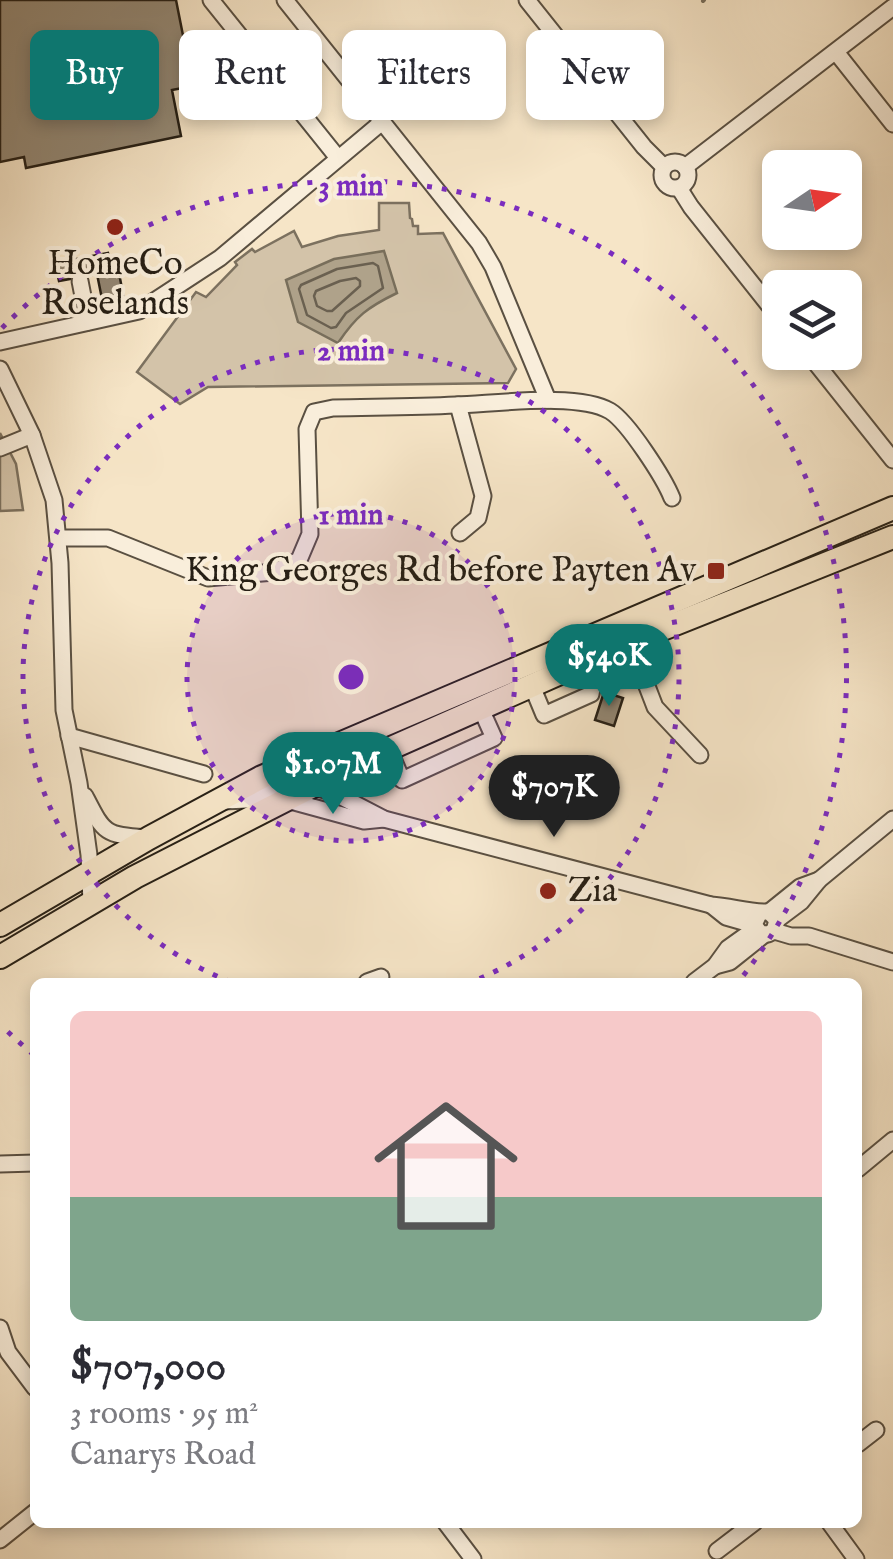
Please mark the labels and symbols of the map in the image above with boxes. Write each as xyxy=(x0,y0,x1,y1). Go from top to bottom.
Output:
north arrow xyxy=(762,150,862,250)
text: 3 min xyxy=(319,168,383,206)
marker: HomeCo Roselands xyxy=(104,216,126,238)
place label: HomeCo Roselands xyxy=(41,242,189,327)
text: 2 min xyxy=(317,333,385,371)
text: 1 min xyxy=(319,497,383,535)
place label: King Georges Rd before Payten Av xyxy=(185,549,696,594)
marker: King Georges Rd before Payten Av xyxy=(705,560,727,582)
pin: $540K xyxy=(539,624,679,709)
centre of rings xyxy=(333,659,369,695)
pin: $1.07M xyxy=(252,732,414,817)
pin: $707K xyxy=(484,755,624,840)
place label: Zia xyxy=(568,869,618,914)
marker: Zia xyxy=(537,880,559,902)

